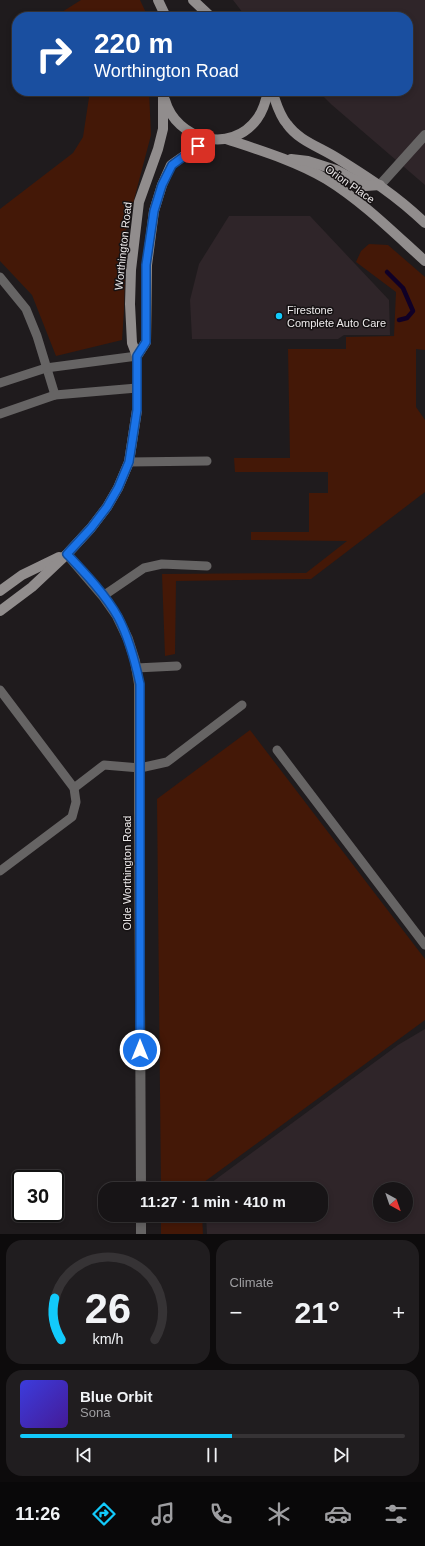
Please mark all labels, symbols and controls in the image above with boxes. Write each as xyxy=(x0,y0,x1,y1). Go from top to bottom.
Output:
icon: right xyxy=(28,28,80,80)
text: 220 m xyxy=(94,28,173,59)
text: Worthington Road xyxy=(94,61,239,81)
pin xyxy=(181,129,215,163)
icon: arrive xyxy=(187,135,209,157)
street label: Orion Place xyxy=(323,163,377,205)
street label: Worthington Road xyxy=(112,201,134,291)
place label: Firestone Complete Auto Care xyxy=(287,304,386,329)
marker: Firestone Complete Auto Care xyxy=(274,311,284,321)
street label: Olde Worthington Road xyxy=(121,816,133,930)
position arrow xyxy=(119,1029,161,1071)
speed limit sign: 30 xyxy=(12,1170,64,1222)
north arrow xyxy=(373,1182,413,1222)
map controls xyxy=(373,1182,413,1222)
text: 11:27 · 1 min · 410 m xyxy=(140,1193,286,1210)
text: Climate xyxy=(230,1275,274,1290)
text: 26 xyxy=(85,1285,131,1332)
text: 21° xyxy=(295,1296,340,1329)
text: − xyxy=(230,1300,242,1325)
text: + xyxy=(392,1300,405,1325)
text: km/h xyxy=(92,1331,123,1347)
text: Blue Orbit xyxy=(80,1388,153,1405)
text: Sona xyxy=(80,1405,110,1420)
icon: previous xyxy=(73,1444,95,1466)
icon: pause xyxy=(201,1444,223,1466)
icon: next xyxy=(330,1444,352,1466)
icon: directions xyxy=(90,1500,118,1528)
icon: music xyxy=(149,1500,177,1528)
icon: phone xyxy=(207,1500,235,1528)
icon: climate xyxy=(265,1500,293,1528)
icon: car xyxy=(324,1500,352,1528)
icon: filters xyxy=(382,1500,410,1528)
text: 11:26 xyxy=(15,1504,60,1524)

